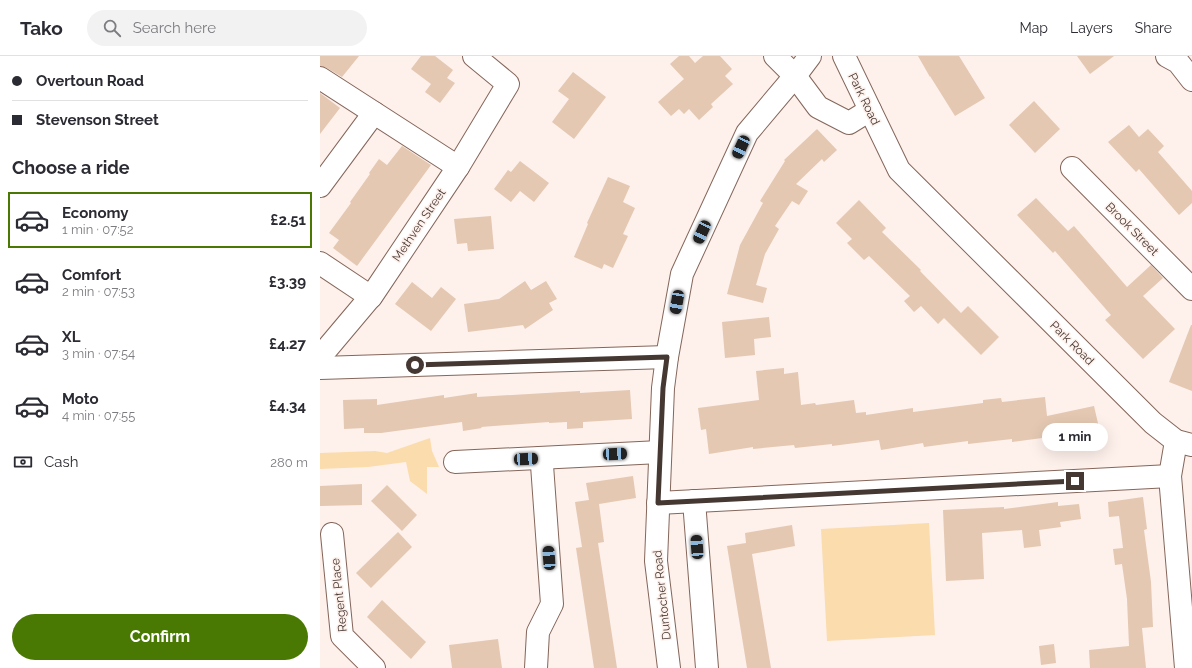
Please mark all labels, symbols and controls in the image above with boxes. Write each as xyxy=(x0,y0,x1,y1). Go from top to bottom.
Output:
search box xyxy=(87,10,367,46)
text: Tako xyxy=(20,17,63,39)
icon: search xyxy=(101,17,123,39)
text: Search here xyxy=(133,19,216,37)
text: Map xyxy=(1020,20,1048,36)
text: Layers xyxy=(1070,20,1113,36)
text: Share xyxy=(1135,20,1172,36)
street label: Park Road xyxy=(845,71,883,127)
text: Overtoun Road xyxy=(36,72,144,90)
text: Stevenson Street xyxy=(36,111,159,129)
car xyxy=(730,134,752,160)
text: Choose a ride xyxy=(12,157,130,178)
street label: Methven Street xyxy=(389,186,449,264)
street label: Brook Street xyxy=(1103,200,1161,258)
icon: car xyxy=(14,202,50,238)
text: Economy xyxy=(62,204,129,222)
text: £2.51 xyxy=(270,211,306,229)
car xyxy=(691,219,713,245)
text: 1 min · 07:52 xyxy=(62,222,133,237)
icon: car xyxy=(14,264,50,300)
text: Comfort xyxy=(62,266,121,284)
text: £3.39 xyxy=(269,273,306,291)
text: 2 min · 07:53 xyxy=(62,284,135,299)
car xyxy=(669,289,685,315)
street label: Park Road xyxy=(1047,318,1097,368)
icon: car xyxy=(14,326,50,362)
text: XL xyxy=(62,328,80,346)
text: £4.27 xyxy=(269,335,306,353)
text: 3 min · 07:54 xyxy=(62,346,135,361)
route start xyxy=(406,356,424,374)
icon: car xyxy=(14,388,50,424)
text: Moto xyxy=(62,390,99,408)
text: £4.34 xyxy=(269,397,306,415)
text: 4 min · 07:55 xyxy=(62,408,135,423)
callout: 1 min xyxy=(1042,423,1108,451)
text: 1 min xyxy=(1059,429,1091,444)
car xyxy=(603,447,627,461)
icon: cash xyxy=(12,451,34,473)
car xyxy=(514,452,538,466)
text: Cash xyxy=(44,453,78,471)
text: 280 m xyxy=(270,455,308,470)
route end xyxy=(1066,472,1084,490)
car xyxy=(690,535,704,559)
car xyxy=(542,546,556,570)
street label: Duntocher Road xyxy=(650,549,674,641)
street label: Regent Place xyxy=(328,557,350,633)
button: Confirm xyxy=(12,614,308,660)

